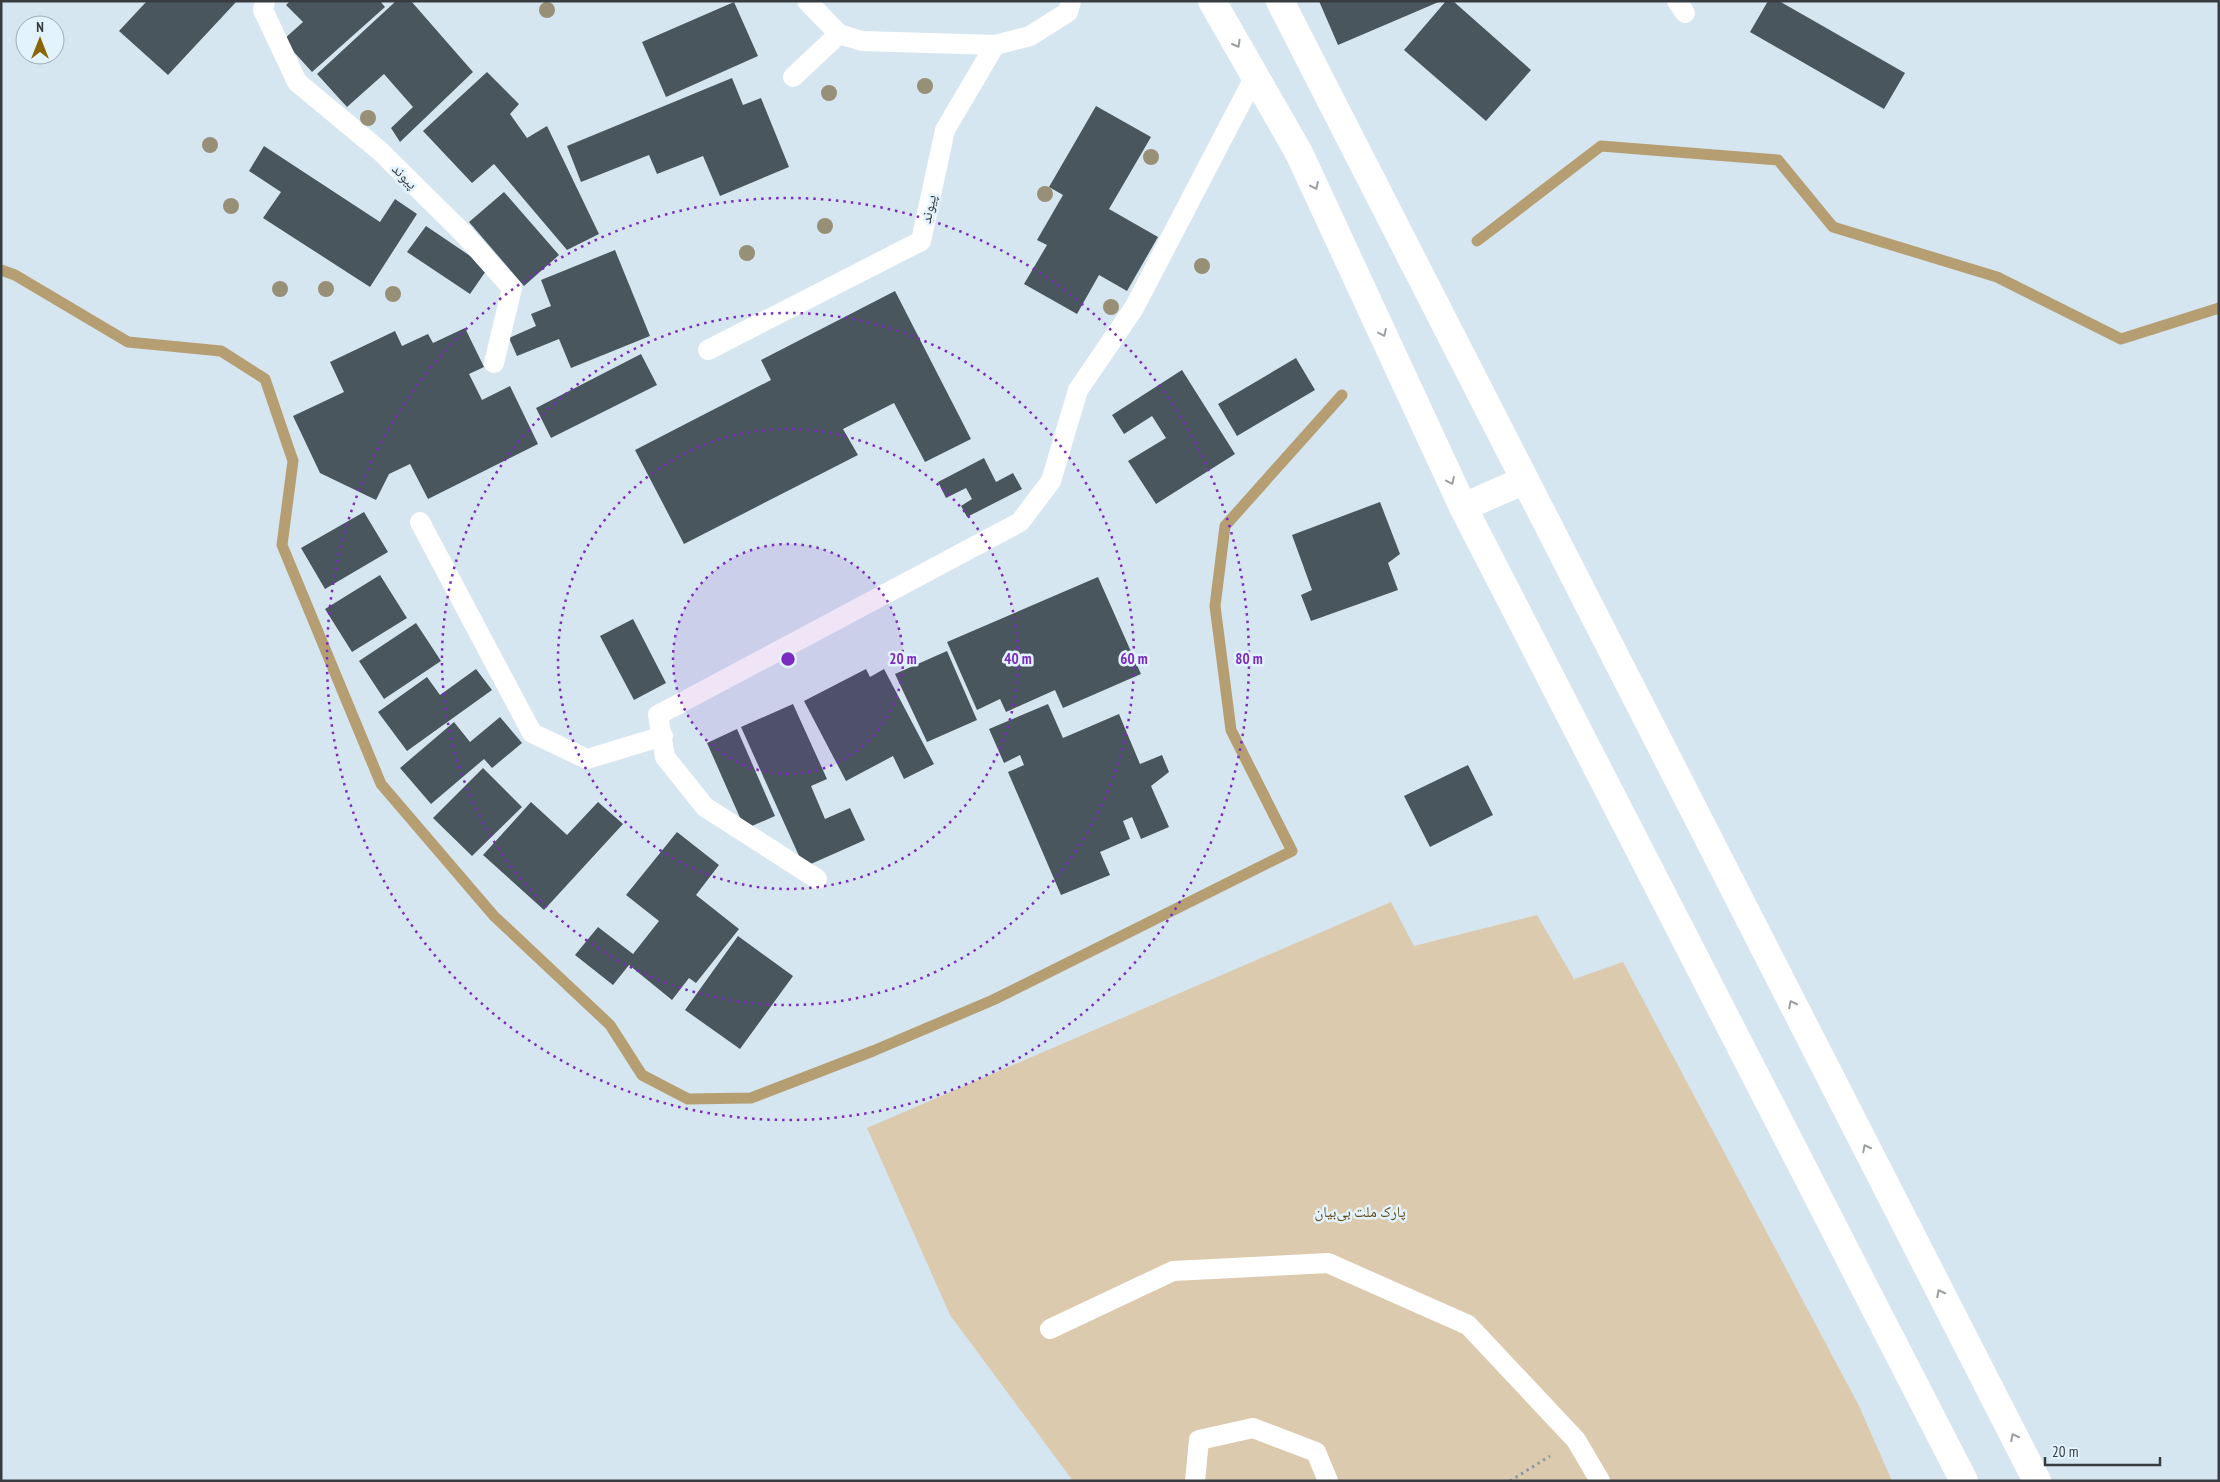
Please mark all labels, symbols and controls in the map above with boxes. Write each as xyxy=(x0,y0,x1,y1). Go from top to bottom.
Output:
north arrow xyxy=(15,15,65,65)
text: N xyxy=(36,18,44,36)
one-way arrow xyxy=(1230,38,1240,47)
street label: پیوند xyxy=(388,159,422,193)
one-way arrow xyxy=(1308,181,1319,190)
street label: پیوند xyxy=(916,193,940,225)
one-way arrow xyxy=(1377,328,1387,337)
one-way arrow xyxy=(1445,476,1456,485)
text: 20 m xyxy=(889,649,917,668)
text: 40 m xyxy=(1004,649,1032,668)
text: 60 m xyxy=(1120,649,1148,668)
text: 80 m xyxy=(1235,649,1263,668)
centre of rings xyxy=(779,650,797,668)
one-way arrow xyxy=(1788,1000,1798,1009)
one-way arrow xyxy=(1862,1144,1872,1153)
park label: پارک ملت بی‌بیان xyxy=(1314,1202,1406,1222)
one-way arrow xyxy=(1936,1289,1946,1298)
one-way arrow xyxy=(2010,1434,2020,1443)
scale bar xyxy=(2045,1434,2160,1466)
text: 20 m xyxy=(2052,1442,2078,1461)

